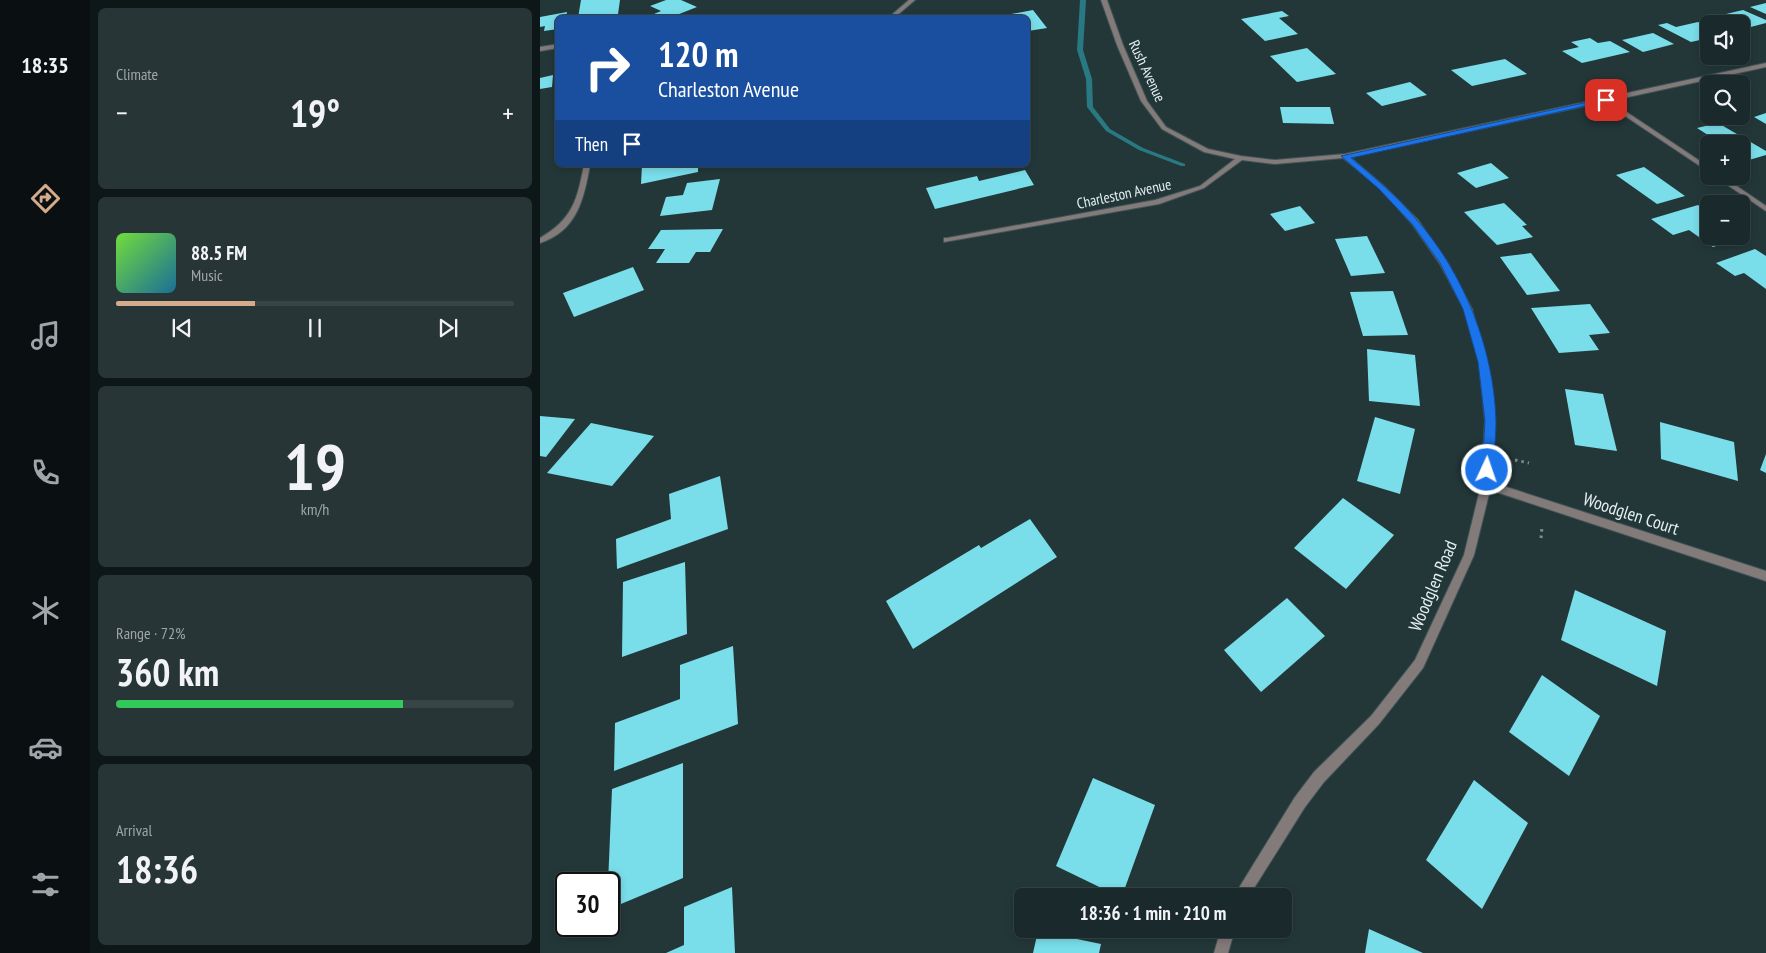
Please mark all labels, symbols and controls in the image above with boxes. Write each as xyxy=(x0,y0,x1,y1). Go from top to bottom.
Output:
map controls xyxy=(1700,15,1750,245)
button: sound xyxy=(1700,15,1750,65)
text: 120 m xyxy=(658,31,739,77)
icon: right xyxy=(575,35,640,100)
street label: Rush Avenue xyxy=(1125,37,1170,105)
text: 18:35 xyxy=(21,51,69,79)
text: Climate xyxy=(116,64,158,84)
text: Charleston Avenue xyxy=(658,75,799,103)
button: search xyxy=(1700,75,1750,125)
pin xyxy=(1585,79,1627,121)
icon: arrive xyxy=(1592,86,1620,114)
text: 19° xyxy=(290,88,340,137)
text: − xyxy=(116,94,128,131)
text: + xyxy=(502,94,514,131)
icon: arrive xyxy=(618,130,646,158)
text: Then xyxy=(575,132,608,156)
button: + xyxy=(1700,135,1750,185)
street label: Charleston Avenue xyxy=(1075,174,1173,213)
icon: directions xyxy=(28,181,63,216)
button: − xyxy=(1700,195,1750,245)
text: 88.5 FM xyxy=(191,241,247,265)
text: Music xyxy=(191,265,223,285)
icon: previous xyxy=(168,314,196,342)
icon: pause xyxy=(301,314,329,342)
icon: next xyxy=(434,314,462,342)
icon: music xyxy=(28,318,63,353)
text: 19 xyxy=(284,424,346,508)
position arrow xyxy=(1460,443,1512,495)
icon: phone xyxy=(28,455,63,490)
street label: Woodglen Court xyxy=(1580,487,1682,540)
text: km/h xyxy=(301,499,329,519)
street label: Woodglen Road xyxy=(1403,537,1462,635)
icon: climate xyxy=(28,593,63,628)
text: Range · 72% xyxy=(116,623,185,643)
text: 360 km xyxy=(116,647,219,696)
icon: car xyxy=(28,730,63,765)
text: Arrival xyxy=(116,820,152,840)
text: 18:36 xyxy=(116,844,198,893)
icon: filters xyxy=(28,867,63,902)
speed limit sign: 30 xyxy=(555,872,620,937)
text: 18:36 · 1 min · 210 m xyxy=(1080,901,1226,925)

